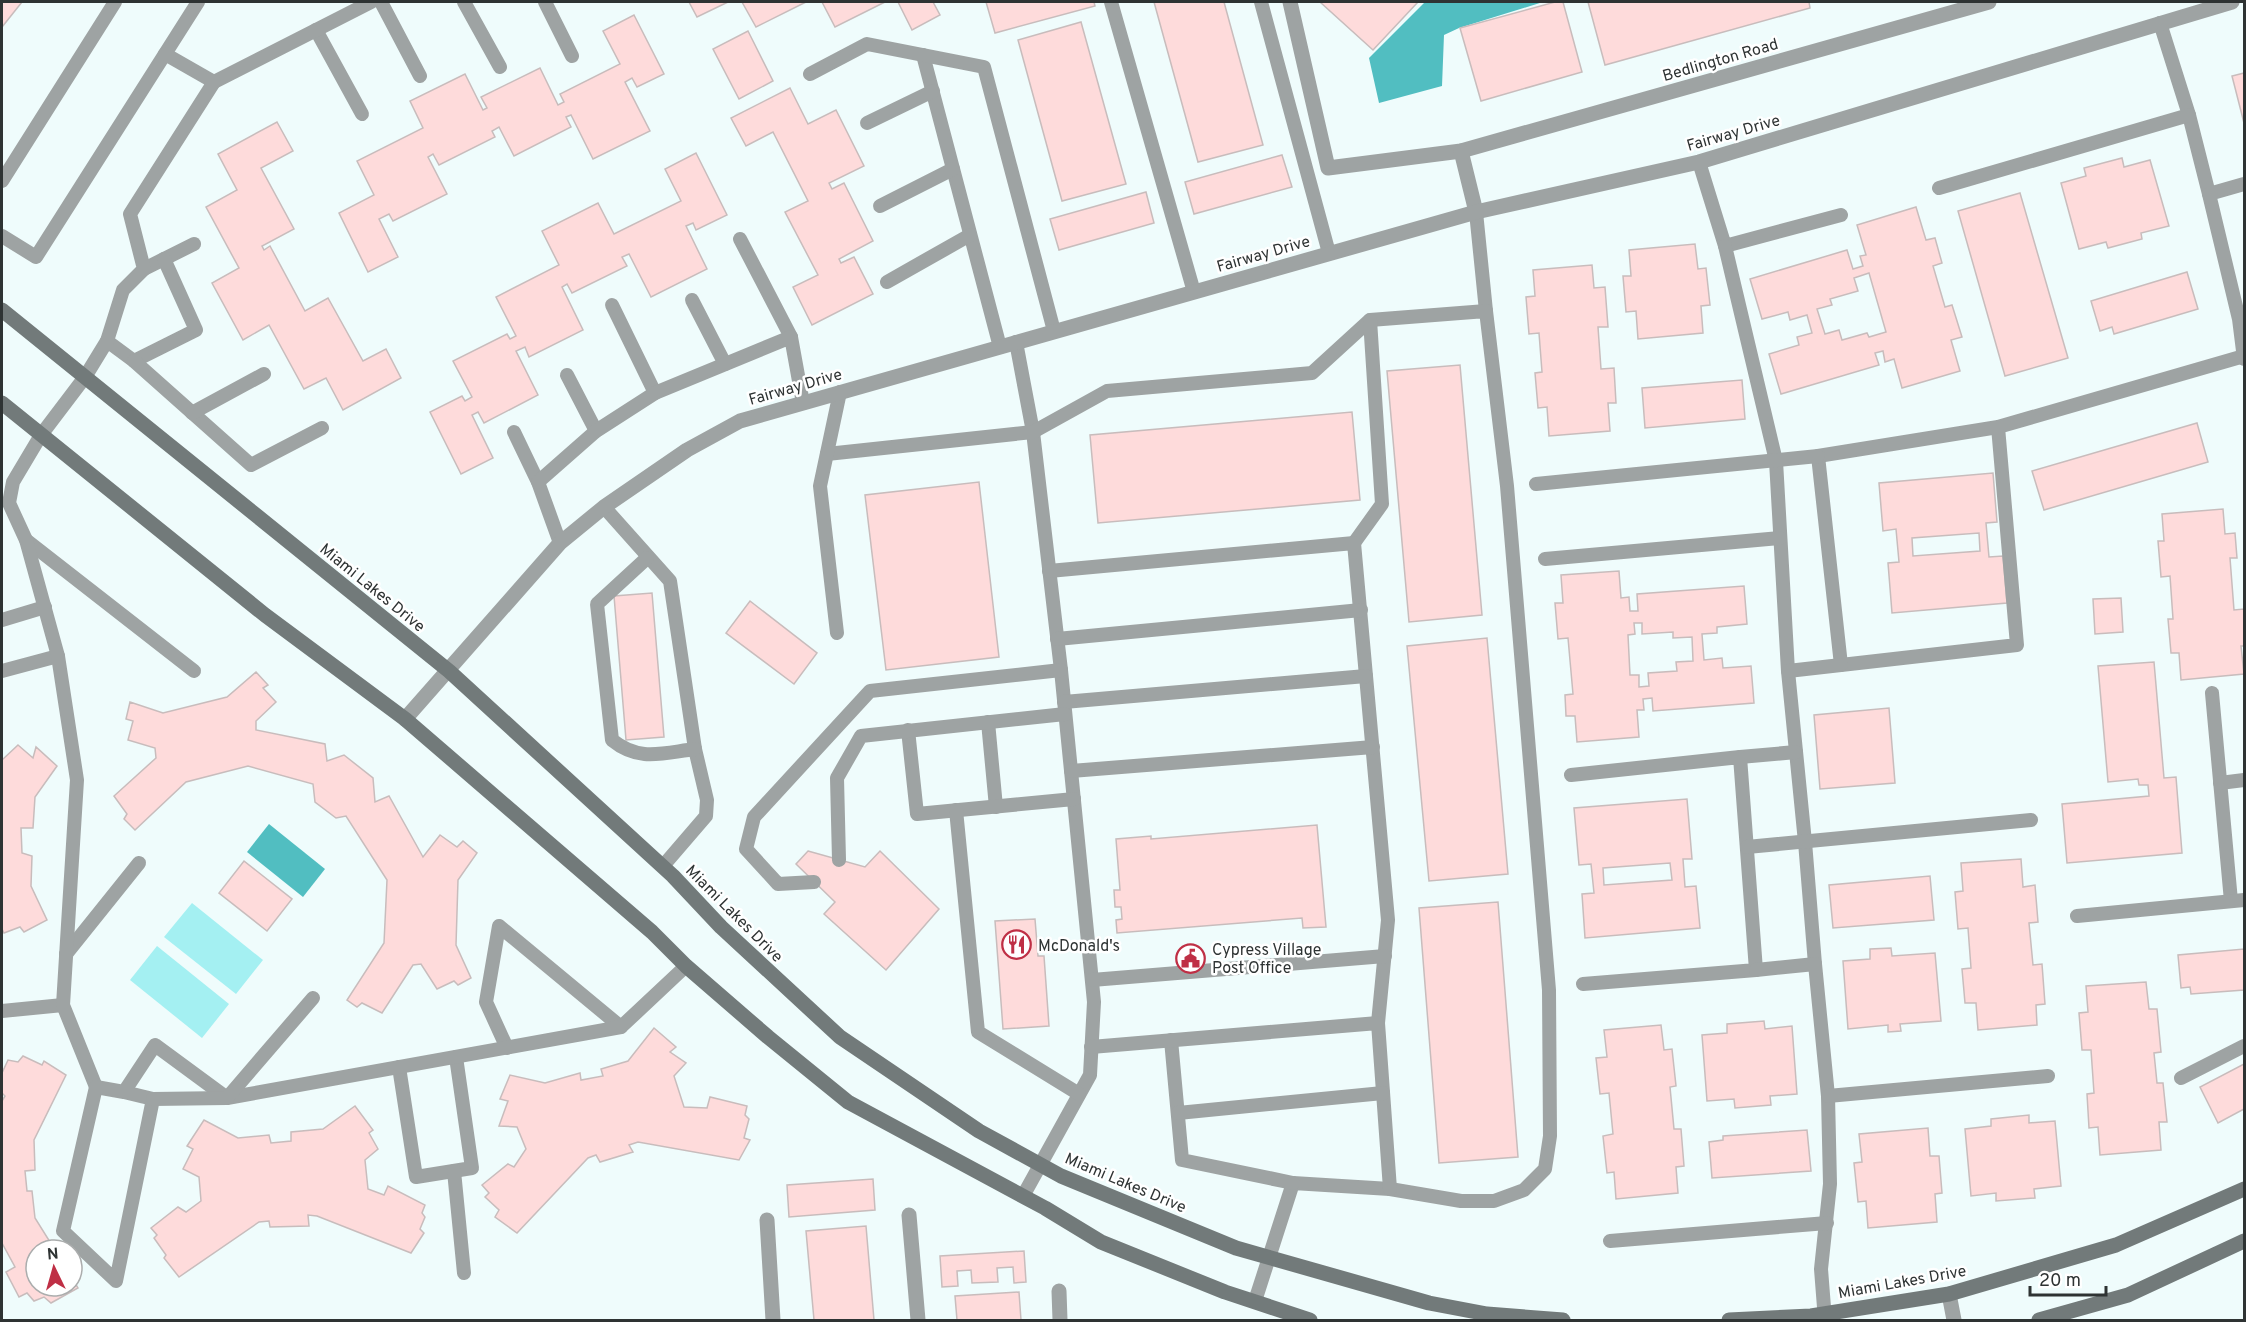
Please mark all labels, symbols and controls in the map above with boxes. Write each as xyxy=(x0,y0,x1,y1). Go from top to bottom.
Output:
street label: Bedlington Road xyxy=(1660,35,1781,87)
street label: Fairway Drive xyxy=(1685,111,1783,157)
street label: Fairway Drive xyxy=(1215,232,1313,278)
street label: Fairway Drive xyxy=(747,365,845,411)
street label: Miami Lakes Drive xyxy=(315,540,429,637)
street label: Miami Lakes Drive xyxy=(681,861,787,967)
restaurant icon: McDonald's xyxy=(1001,929,1033,961)
place label: McDonald's xyxy=(1038,937,1120,957)
place label: Cypress Village Post Office xyxy=(1212,941,1321,979)
public building icon: Cypress Village Post Office xyxy=(1175,942,1207,974)
street label: Miami Lakes Drive xyxy=(1062,1149,1189,1218)
north arrow xyxy=(24,1238,84,1298)
text: N xyxy=(46,1245,59,1266)
scale bar xyxy=(2030,1259,2106,1297)
street label: Miami Lakes Drive xyxy=(1837,1262,1968,1304)
text: 20 m xyxy=(2039,1270,2081,1293)

